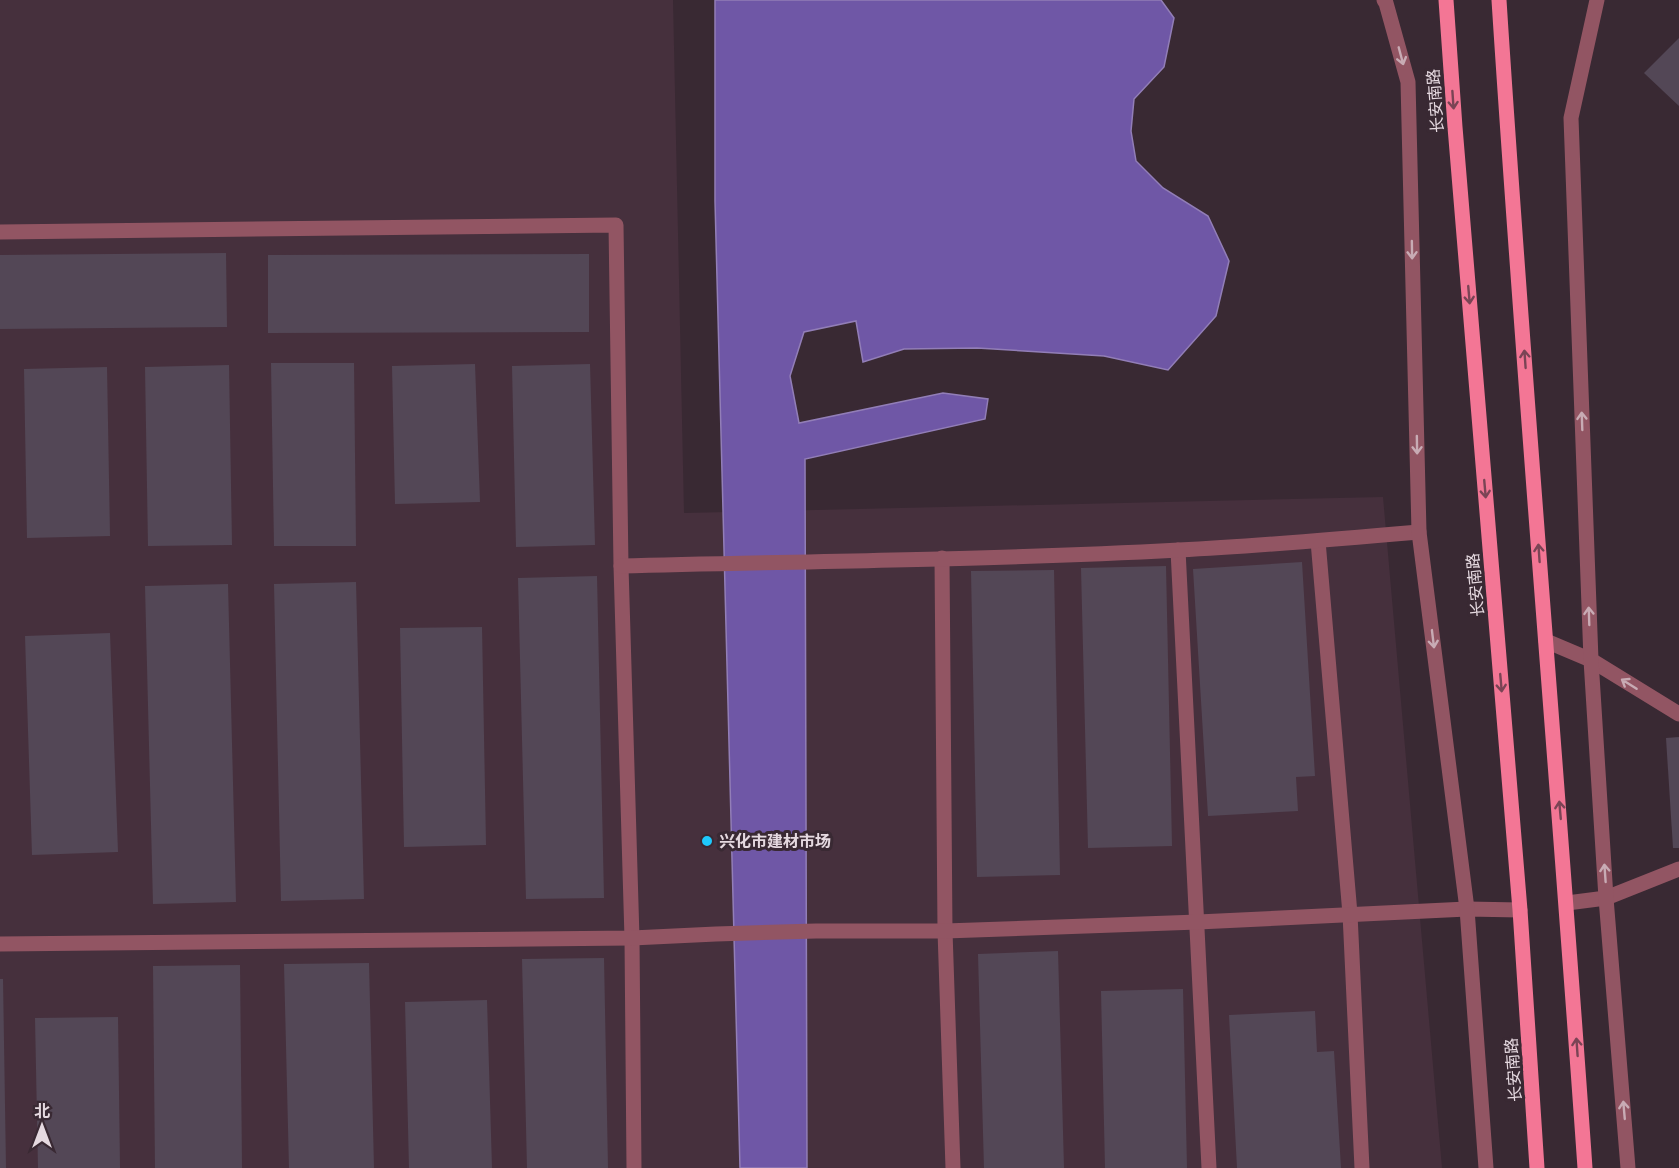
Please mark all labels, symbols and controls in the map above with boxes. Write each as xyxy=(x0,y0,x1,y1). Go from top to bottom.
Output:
one-way arrow xyxy=(1396,46,1407,65)
street label: 长安南路 xyxy=(1423,68,1447,134)
one-way arrow xyxy=(1447,90,1458,110)
one-way arrow xyxy=(1406,239,1418,259)
one-way arrow xyxy=(1463,284,1474,304)
one-way arrow xyxy=(1519,349,1530,369)
one-way arrow xyxy=(1577,412,1588,432)
one-way arrow xyxy=(1411,434,1423,454)
one-way arrow xyxy=(1480,478,1491,498)
one-way arrow xyxy=(1534,544,1545,564)
street label: 长安南路 xyxy=(1462,552,1488,618)
one-way arrow xyxy=(1584,606,1595,626)
one-way arrow xyxy=(1427,628,1438,648)
one-way arrow xyxy=(1496,673,1507,693)
one-way arrow xyxy=(1621,677,1638,689)
one-way arrow xyxy=(1554,801,1565,821)
place label: 兴化市建材市场 xyxy=(719,831,831,851)
marker: 兴化市建材市场 xyxy=(700,834,714,848)
one-way arrow xyxy=(1599,864,1610,884)
street label: 长安南路 xyxy=(1501,1037,1525,1103)
one-way arrow xyxy=(1571,1037,1582,1057)
north arrow xyxy=(12,1096,72,1156)
one-way arrow xyxy=(1618,1100,1629,1120)
text: 北 xyxy=(34,1101,50,1121)

